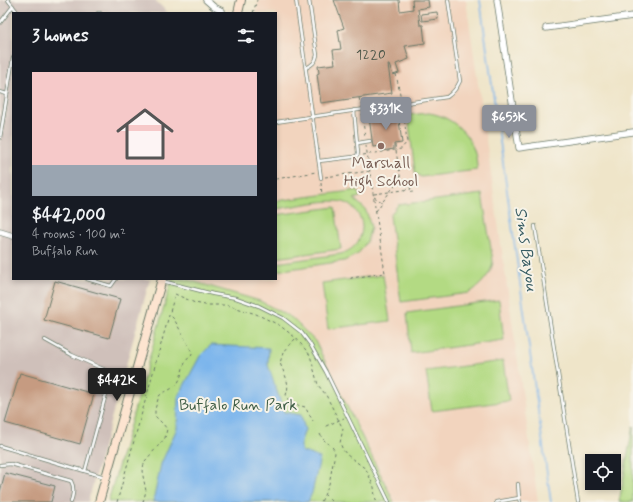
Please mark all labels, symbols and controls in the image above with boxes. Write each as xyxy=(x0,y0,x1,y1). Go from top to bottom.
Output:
text: 3 homes xyxy=(32,25,89,47)
icon: filters xyxy=(235,25,257,47)
house number: 1220 xyxy=(356,46,386,64)
pin: $331K xyxy=(358,97,414,131)
icon: home xyxy=(109,98,181,170)
text: $331K xyxy=(369,101,403,118)
pin: $653K xyxy=(481,105,537,139)
text: $653K xyxy=(491,109,527,126)
marker: Marshall High School xyxy=(376,141,386,151)
place label: Marshall High School xyxy=(344,153,418,193)
text: $442,000 xyxy=(32,204,105,226)
water label: Sims Bayou xyxy=(509,205,543,293)
text: 4 rooms · 100 m² xyxy=(32,226,126,243)
text: Buffalo Run xyxy=(32,243,99,260)
pin: $442K xyxy=(89,368,145,402)
text: $442K xyxy=(97,372,137,389)
park label: Buffalo Run Park xyxy=(179,395,297,416)
map controls xyxy=(585,454,621,490)
button: locate xyxy=(585,454,621,490)

